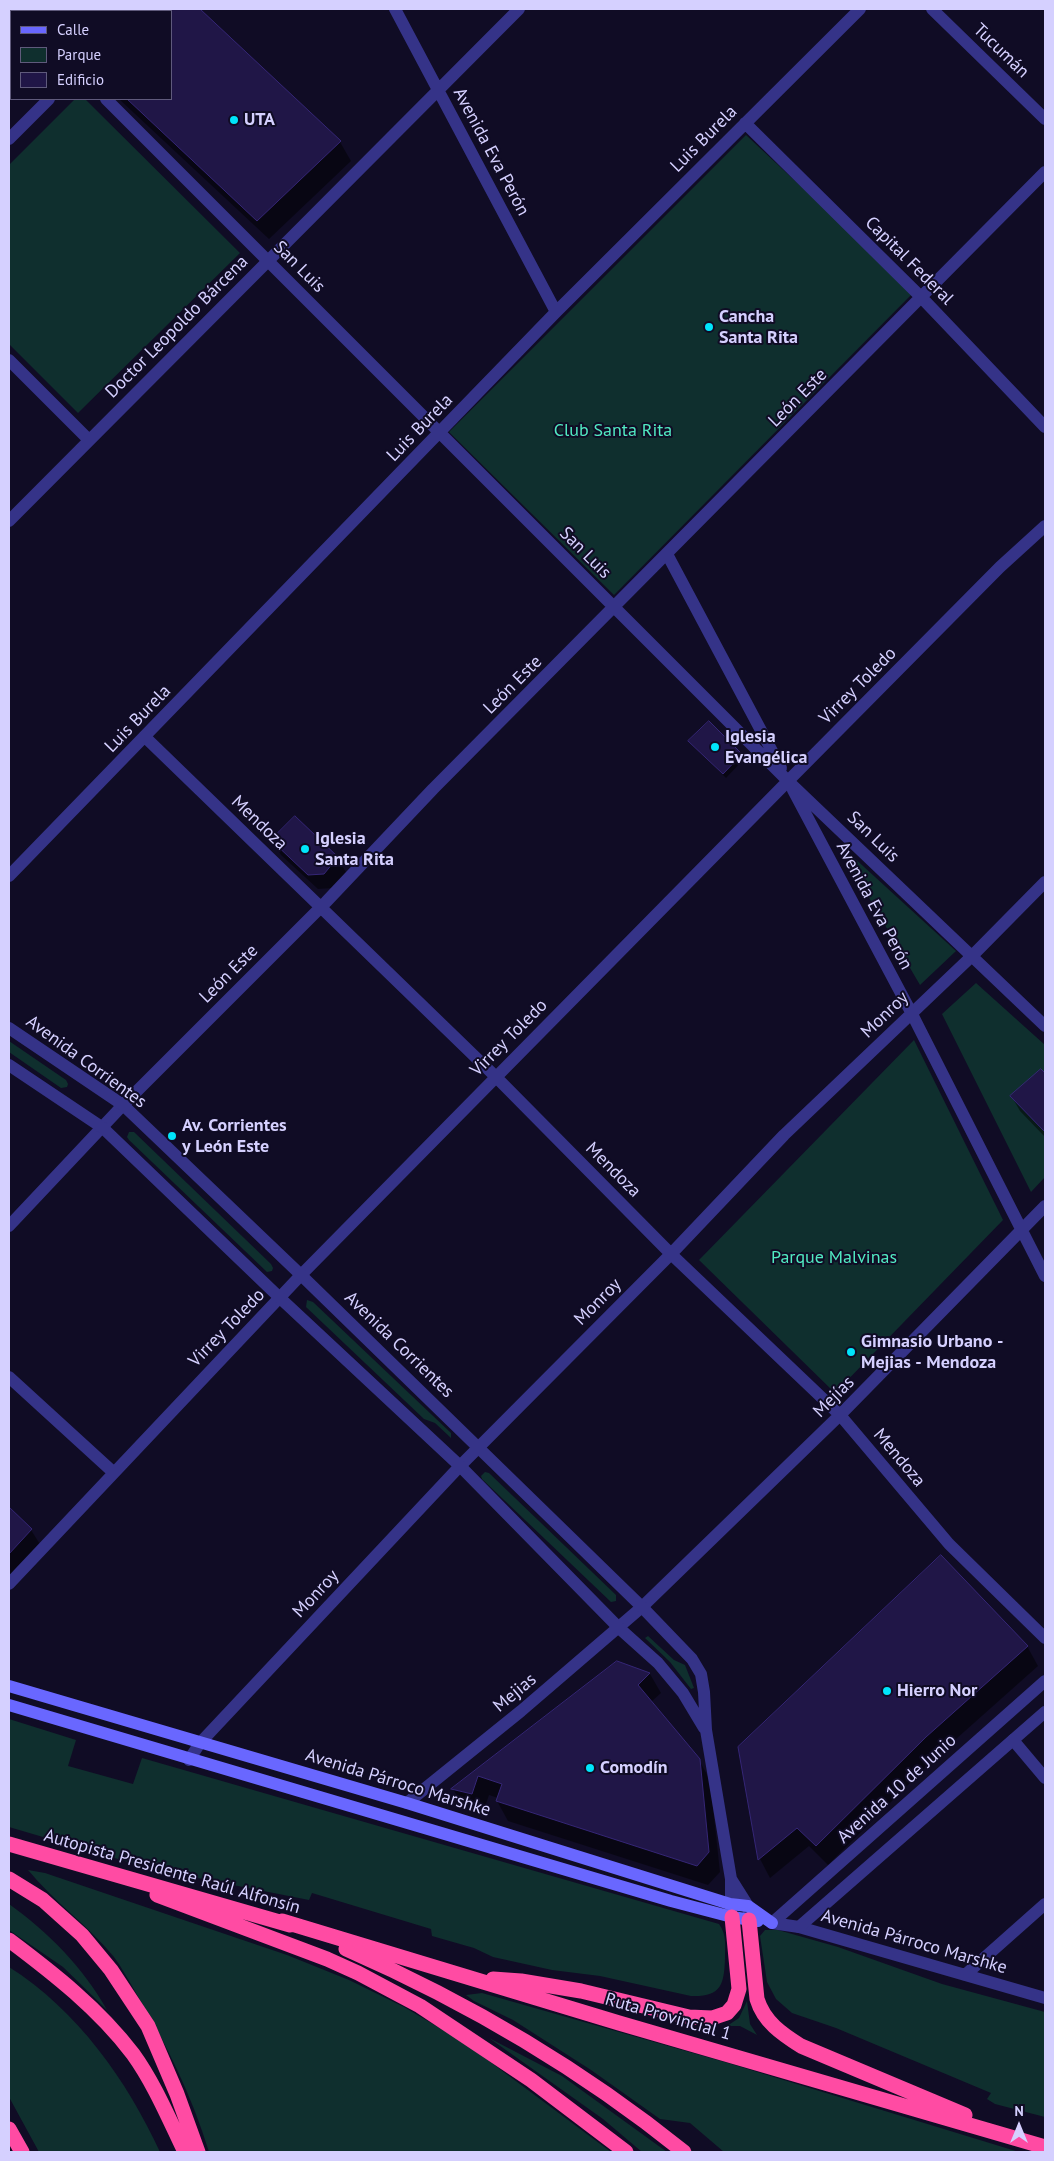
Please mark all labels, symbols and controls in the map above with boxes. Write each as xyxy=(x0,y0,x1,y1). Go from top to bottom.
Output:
legend xyxy=(10,10,172,100)
street label: Tucumán xyxy=(969,19,1033,83)
text: Calle xyxy=(57,20,89,39)
text: Parque xyxy=(57,45,101,64)
text: Edificio xyxy=(57,70,104,89)
street label: Avenida Eva Perón xyxy=(448,84,534,220)
street label: Luis Burela xyxy=(666,101,742,177)
place label: UTA xyxy=(244,109,275,131)
marker: UTA xyxy=(228,114,240,126)
street label: Capital Federal xyxy=(860,212,958,310)
street label: San Luis xyxy=(269,237,329,297)
street label: Doctor Leopoldo Bárcena xyxy=(101,251,253,403)
place label: Cancha Santa Rita xyxy=(719,306,798,348)
marker: Cancha Santa Rita xyxy=(703,321,715,333)
street label: León Este xyxy=(764,364,832,432)
street label: Luis Burela xyxy=(383,390,457,466)
park label: Club Santa Rita xyxy=(554,420,672,442)
street label: San Luis xyxy=(555,523,615,583)
street label: Virrey Toledo xyxy=(815,643,901,729)
street label: León Este xyxy=(479,651,547,719)
street label: Luis Burela xyxy=(101,681,175,757)
place label: Iglesia Evangélica xyxy=(725,726,807,769)
marker: Iglesia Evangélica xyxy=(709,741,721,753)
street label: Mendoza xyxy=(227,791,291,855)
street label: San Luis xyxy=(842,807,904,867)
place label: Iglesia Santa Rita xyxy=(315,828,394,871)
street label: Avenida Eva Perón xyxy=(831,838,917,974)
marker: Iglesia Santa Rita xyxy=(299,843,311,855)
street label: León Este xyxy=(195,940,263,1008)
street label: Monroy xyxy=(857,987,913,1043)
street label: Virrey Toledo xyxy=(466,995,552,1081)
street label: Avenida Corrientes xyxy=(22,1011,150,1113)
place label: Av. Corrientes y León Este xyxy=(182,1115,287,1158)
marker: Av. Corrientes y León Este xyxy=(166,1130,178,1142)
street label: Mendoza xyxy=(581,1138,645,1202)
park label: Parque Malvinas xyxy=(771,1247,897,1269)
street label: Monroy xyxy=(570,1274,626,1330)
street label: Virrey Toledo xyxy=(184,1284,270,1372)
street label: Avenida Corrientes xyxy=(340,1287,458,1403)
place label: Gimnasio Urbano - Mejias - Mendoza xyxy=(861,1331,1003,1374)
marker: Gimnasio Urbano - Mejias - Mendoza xyxy=(845,1346,857,1358)
street label: Mejías xyxy=(809,1372,859,1422)
street label: Mendoza xyxy=(868,1425,930,1491)
street label: Monroy xyxy=(288,1566,344,1622)
street label: Mejias xyxy=(489,1669,541,1717)
place label: Hierro Nor xyxy=(897,1680,977,1702)
marker: Hierro Nor xyxy=(881,1685,893,1697)
street label: Avenida 10 de Junio xyxy=(833,1730,961,1848)
street label: Avenida Párroco Marshke xyxy=(303,1745,493,1821)
place label: Comodín xyxy=(600,1757,668,1779)
marker: Comodín xyxy=(584,1762,596,1774)
street label: Autopista Presidente Raúl Alfonsín xyxy=(41,1825,303,1919)
street label: Avenida Párroco Marshke xyxy=(819,1905,1009,1979)
street label: Ruta Provincial 1 xyxy=(602,1989,734,2045)
north arrow xyxy=(994,2101,1044,2151)
text: N xyxy=(1014,2102,1024,2120)

